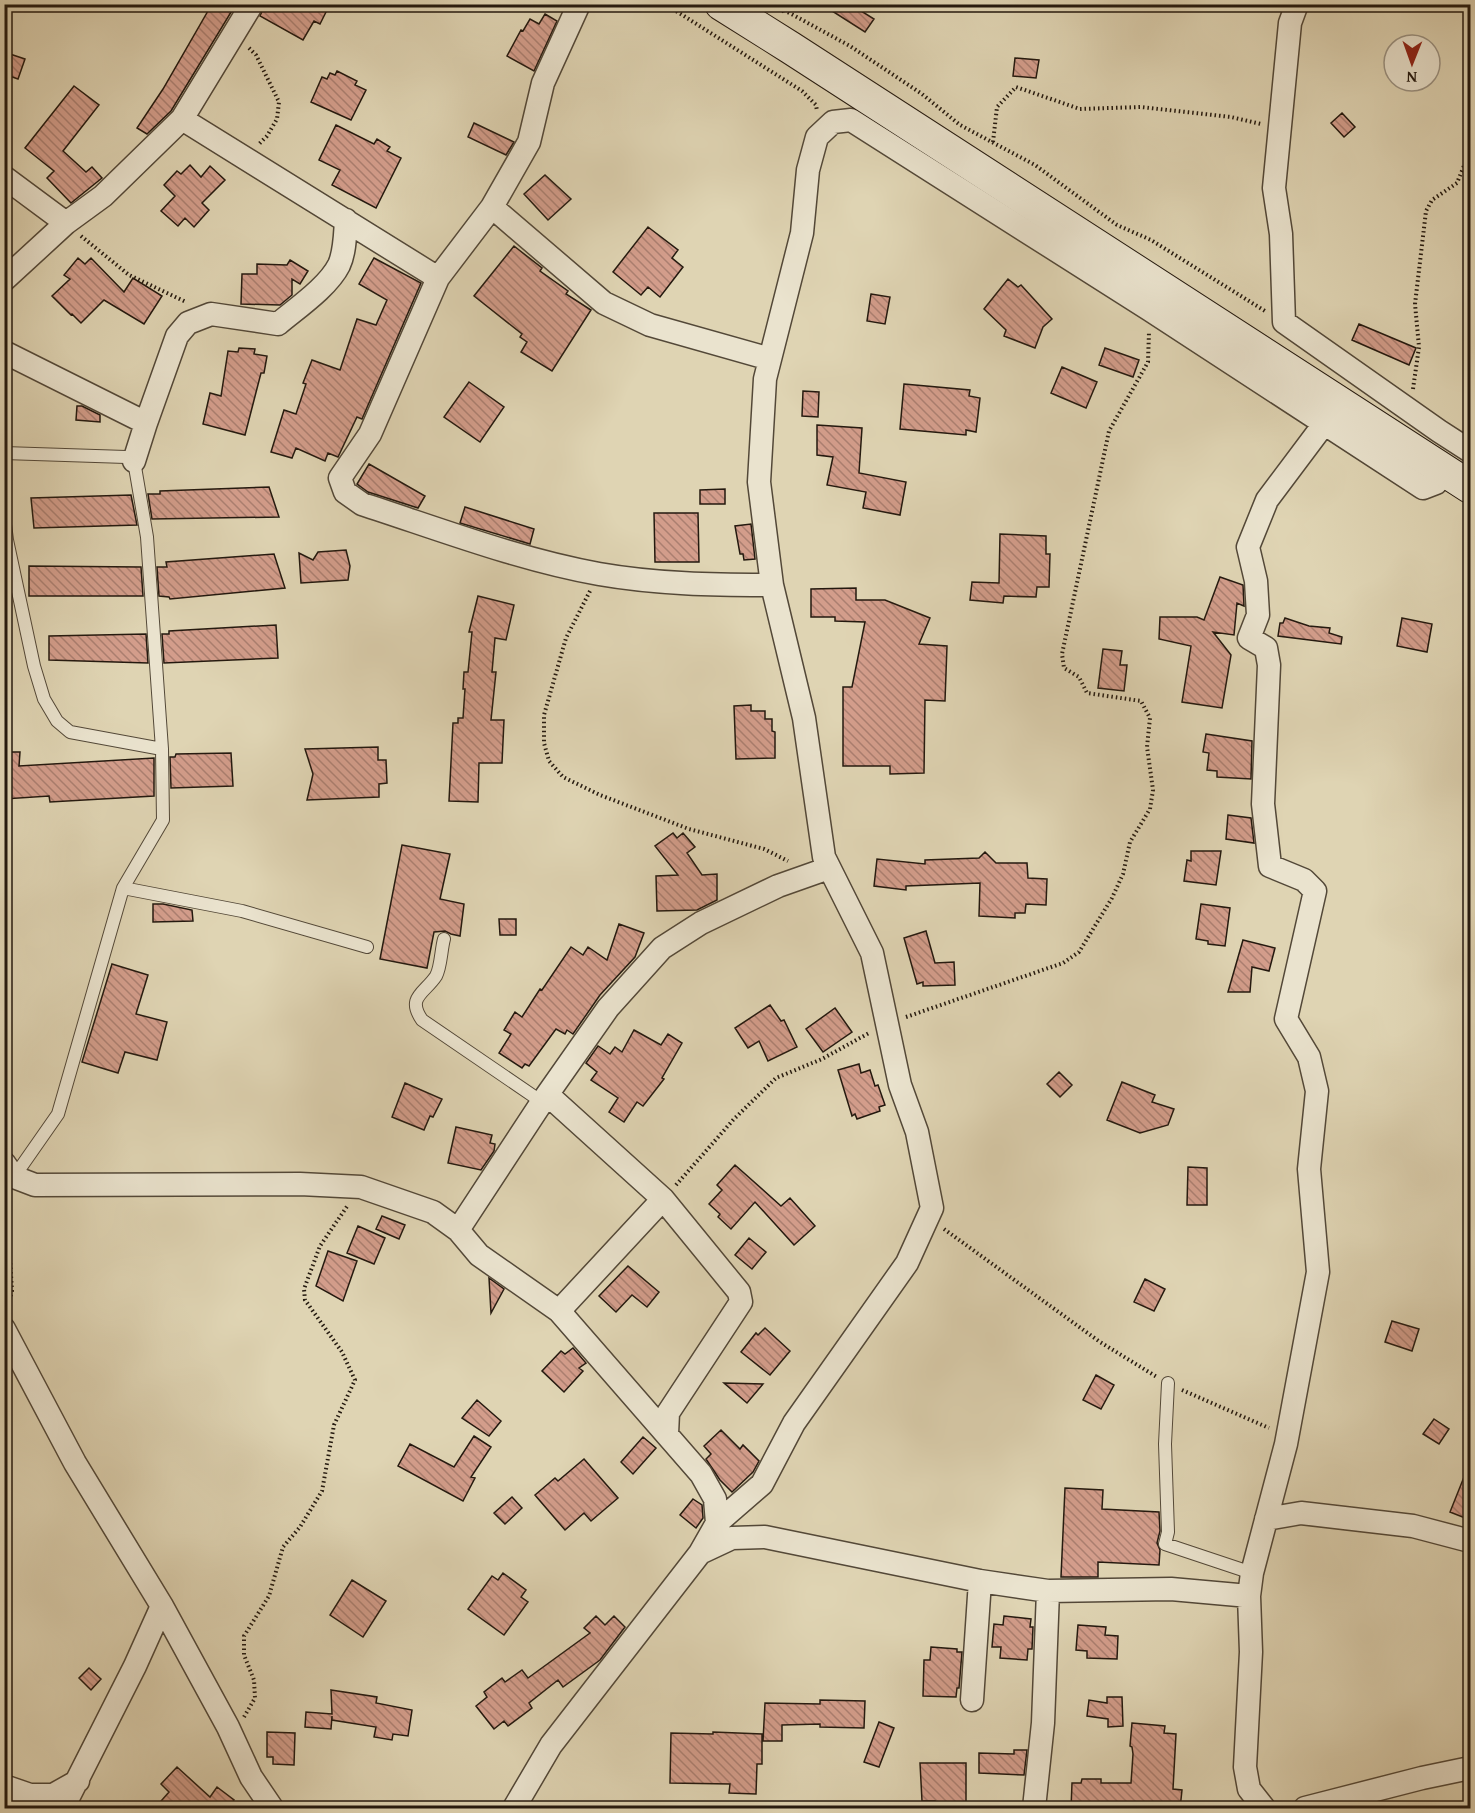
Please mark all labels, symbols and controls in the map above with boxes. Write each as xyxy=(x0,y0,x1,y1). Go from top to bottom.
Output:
north arrow xyxy=(1382,33,1442,93)
text: N xyxy=(1406,66,1417,90)

